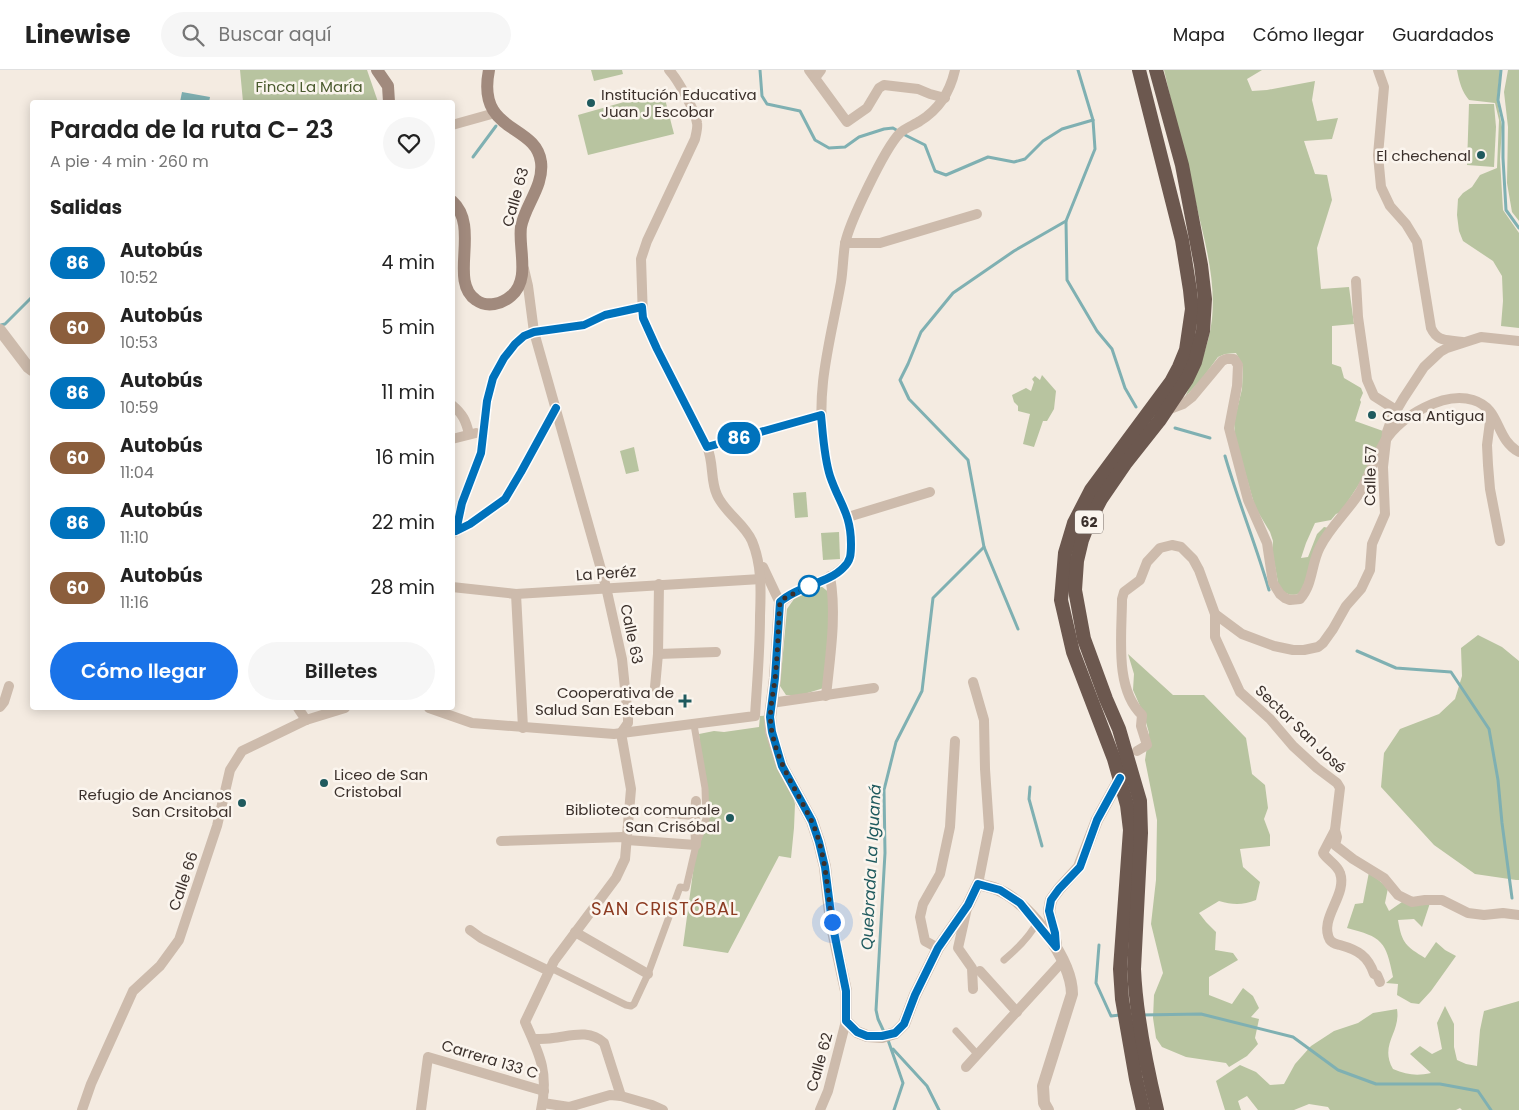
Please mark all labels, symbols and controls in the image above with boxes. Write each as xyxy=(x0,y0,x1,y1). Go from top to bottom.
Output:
search box xyxy=(161,12,511,57)
text: Linewise xyxy=(25,18,131,51)
icon: search xyxy=(179,21,207,49)
text: Buscar aquí xyxy=(219,21,331,48)
text: Mapa xyxy=(1173,22,1225,47)
text: Cómo llegar xyxy=(1253,22,1364,47)
text: Guardados xyxy=(1392,22,1494,47)
park label: Finca La María xyxy=(255,76,363,97)
place label: Institución Educativa Juan J Escobar xyxy=(601,84,757,122)
marker: Institución Educativa Juan J Escobar xyxy=(585,97,597,109)
text: Parada de la ruta C- 23 xyxy=(50,113,334,146)
button: heart xyxy=(383,117,435,169)
place label: El chechenal xyxy=(1376,145,1471,166)
marker: El chechenal xyxy=(1475,149,1487,161)
text: A pie · 4 min · 260 m xyxy=(50,150,209,173)
street label: Calle 63 xyxy=(497,165,533,229)
text: Salidas xyxy=(50,194,122,221)
text: Autobús xyxy=(120,237,203,264)
text: 4 min xyxy=(382,249,435,276)
text: 86 xyxy=(66,250,89,275)
text: 10:52 xyxy=(120,266,158,289)
text: Autobús xyxy=(120,302,203,329)
text: 5 min xyxy=(382,314,435,341)
text: 60 xyxy=(66,315,89,340)
text: 10:53 xyxy=(120,331,158,354)
text: Autobús xyxy=(120,367,203,394)
text: 11 min xyxy=(381,379,435,406)
text: 86 xyxy=(66,380,89,405)
text: 10:59 xyxy=(120,396,159,419)
place label: Casa Antigua xyxy=(1382,405,1484,426)
marker: Casa Antigua xyxy=(1366,409,1378,421)
line badge: 86 xyxy=(716,422,762,454)
text: 86 xyxy=(727,425,751,450)
text: Autobús xyxy=(120,432,203,459)
text: 16 min xyxy=(375,444,435,471)
text: 60 xyxy=(66,445,89,470)
street label: Calle 57 xyxy=(1359,446,1381,506)
text: 11:04 xyxy=(120,461,154,484)
text: Autobús xyxy=(120,497,203,524)
text: 22 min xyxy=(372,509,435,536)
text: 86 xyxy=(66,510,89,535)
road number: 62 xyxy=(1075,511,1103,534)
text: 11:10 xyxy=(120,526,149,549)
street label: La Peréz xyxy=(575,560,637,586)
text: Autobús xyxy=(120,562,203,589)
text: 28 min xyxy=(371,574,435,601)
text: 60 xyxy=(66,575,89,600)
unlabelled marker xyxy=(798,575,820,597)
text: 11:16 xyxy=(120,591,149,614)
street label: Calle 63 xyxy=(615,602,649,666)
button: Cómo llegar xyxy=(50,642,238,700)
button: Billetes xyxy=(248,642,435,700)
street label: Sector San José xyxy=(1251,680,1351,778)
place label: Cooperativa de Salud San Esteban xyxy=(535,682,674,720)
marker: Cooperativa de Salud San Esteban xyxy=(678,694,692,708)
place label: Liceo de San Cristobal xyxy=(334,764,428,802)
marker: Liceo de San Cristobal xyxy=(318,777,330,789)
water label: Quebrada La Iguaná xyxy=(855,783,887,951)
place label: Refugio de Ancianos San Crsitobal xyxy=(78,784,232,822)
marker: Refugio de Ancianos San Crsitobal xyxy=(236,797,248,809)
place label: Biblioteca comunale San Crisóbal xyxy=(565,799,720,837)
marker: Biblioteca comunale San Crisóbal xyxy=(724,812,736,824)
street label: Calle 66 xyxy=(163,849,203,913)
district label: SAN CRISTÓBAL xyxy=(591,896,739,921)
your location xyxy=(820,910,845,935)
street label: Calle 62 xyxy=(801,1030,837,1094)
street label: Carrera 133 C xyxy=(439,1034,541,1084)

